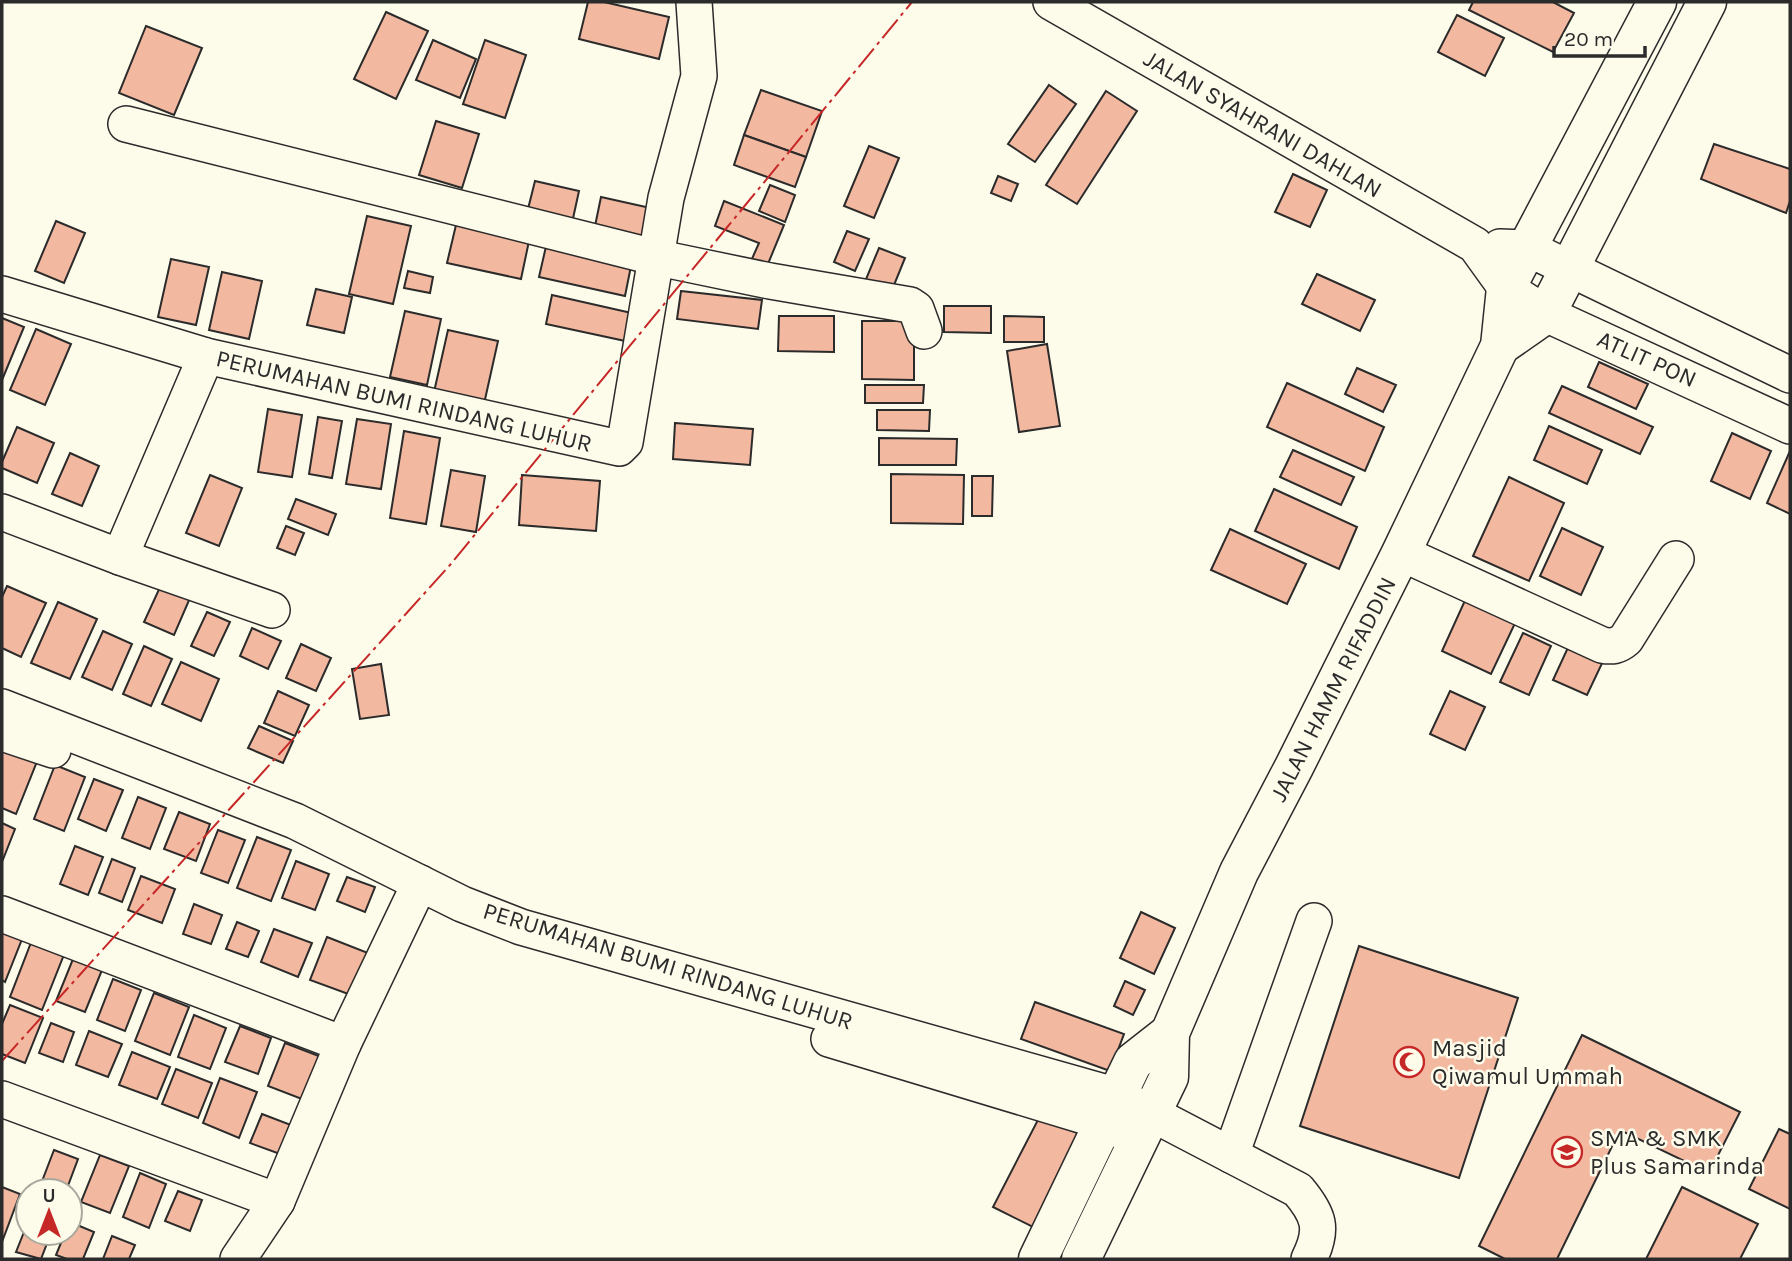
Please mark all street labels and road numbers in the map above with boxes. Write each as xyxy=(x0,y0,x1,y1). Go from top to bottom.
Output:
street label: JALAN SYAHRANI DAHLAN xyxy=(1139,44,1387,204)
street label: ATLIT PON xyxy=(1593,325,1701,393)
street label: PERUMAHAN BUMI RINDANG LUHUR xyxy=(213,344,595,458)
street label: JALAN HAMM RIFADDIN xyxy=(1264,572,1402,806)
street label: PERUMAHAN BUMI RINDANG LUHUR xyxy=(480,896,856,1036)

